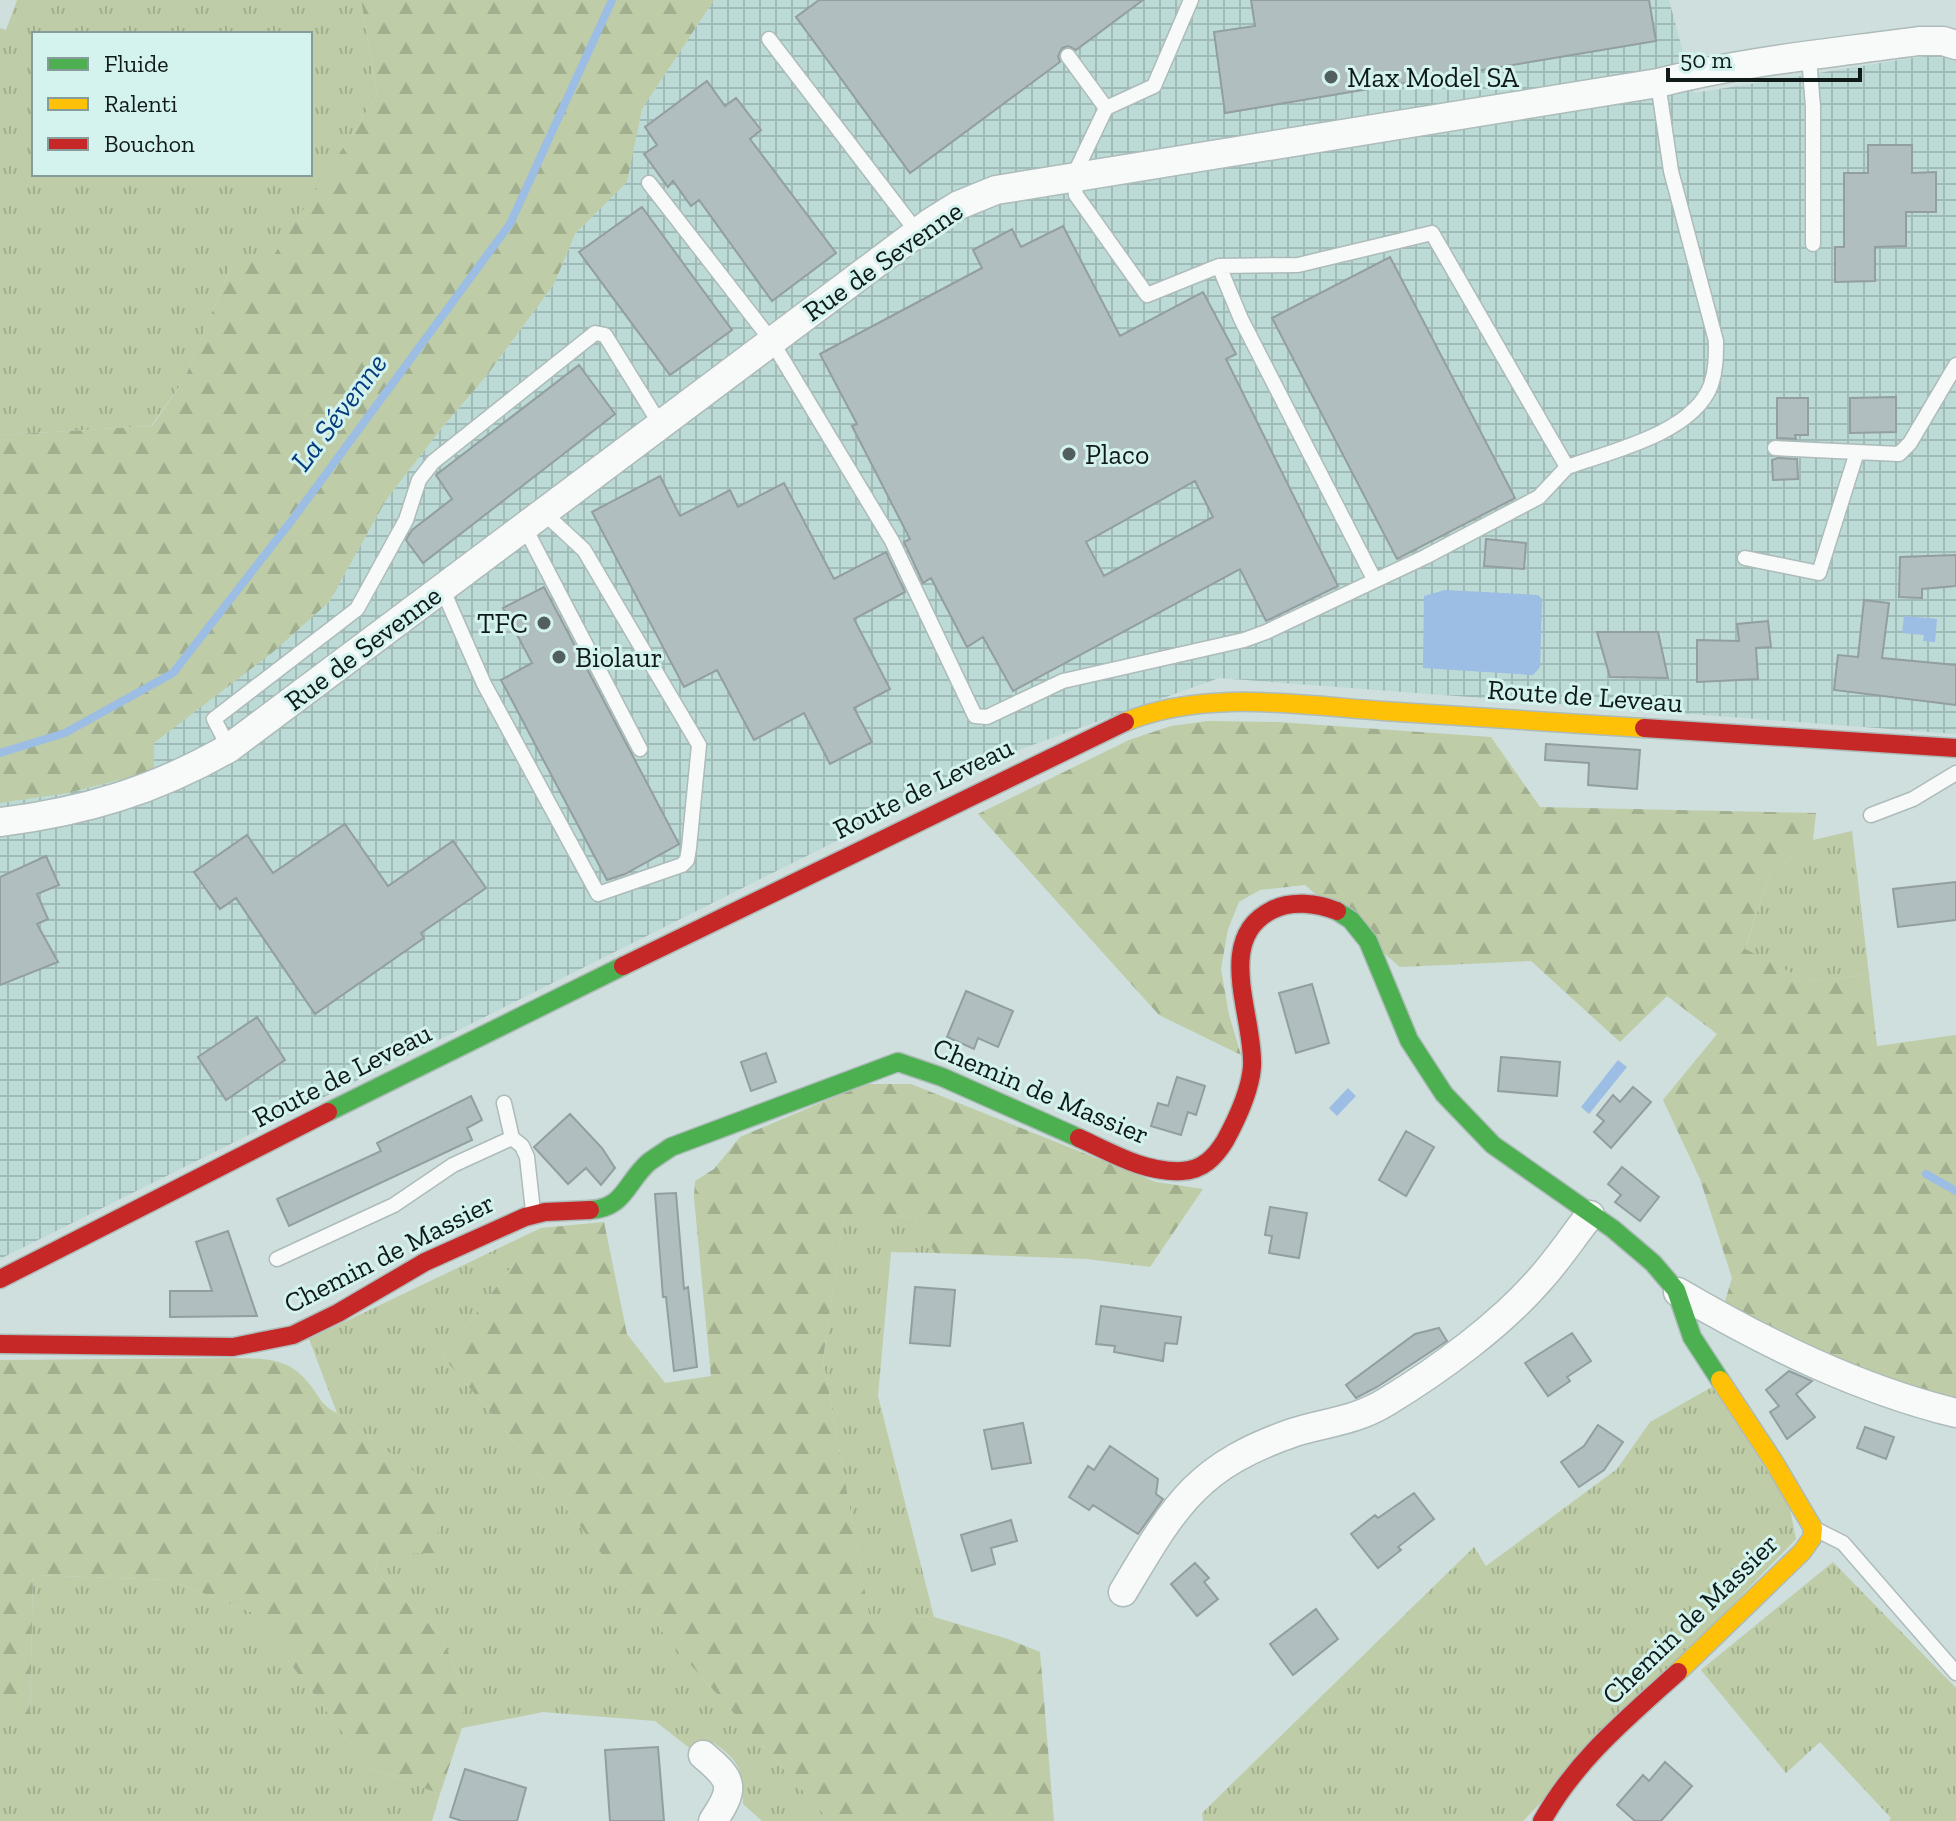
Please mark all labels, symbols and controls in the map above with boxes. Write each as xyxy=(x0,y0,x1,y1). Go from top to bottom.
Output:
legend xyxy=(32,32,312,176)
scale bar xyxy=(1668,32,1860,82)
text: 50 m xyxy=(1680,45,1733,74)
text: Fluide xyxy=(104,49,168,78)
place label: Max Model SA xyxy=(1347,61,1520,94)
marker: Max Model SA xyxy=(1322,68,1340,86)
text: Ralenti xyxy=(104,89,178,118)
text: Bouchon xyxy=(104,129,195,158)
street label: Rue de Sevenne xyxy=(797,194,969,328)
water label: La Sévenne xyxy=(283,346,395,478)
place label: Placo xyxy=(1085,438,1149,471)
marker: Placo xyxy=(1060,445,1078,463)
street label: Rue de Sevenne xyxy=(278,579,448,717)
place label: TFC xyxy=(477,607,528,640)
marker: TFC xyxy=(535,614,553,632)
place label: Biolaur xyxy=(575,641,663,674)
marker: Biolaur xyxy=(550,648,568,666)
street label: Route de Leveau xyxy=(1486,673,1684,719)
street label: Route de Leveau xyxy=(828,730,1019,846)
street label: Route de Leveau xyxy=(247,1016,437,1134)
street label: Chemin de Massier xyxy=(928,1031,1154,1151)
street label: Chemin de Massier xyxy=(278,1186,500,1320)
street label: Chemin de Massier xyxy=(1595,1527,1785,1711)

